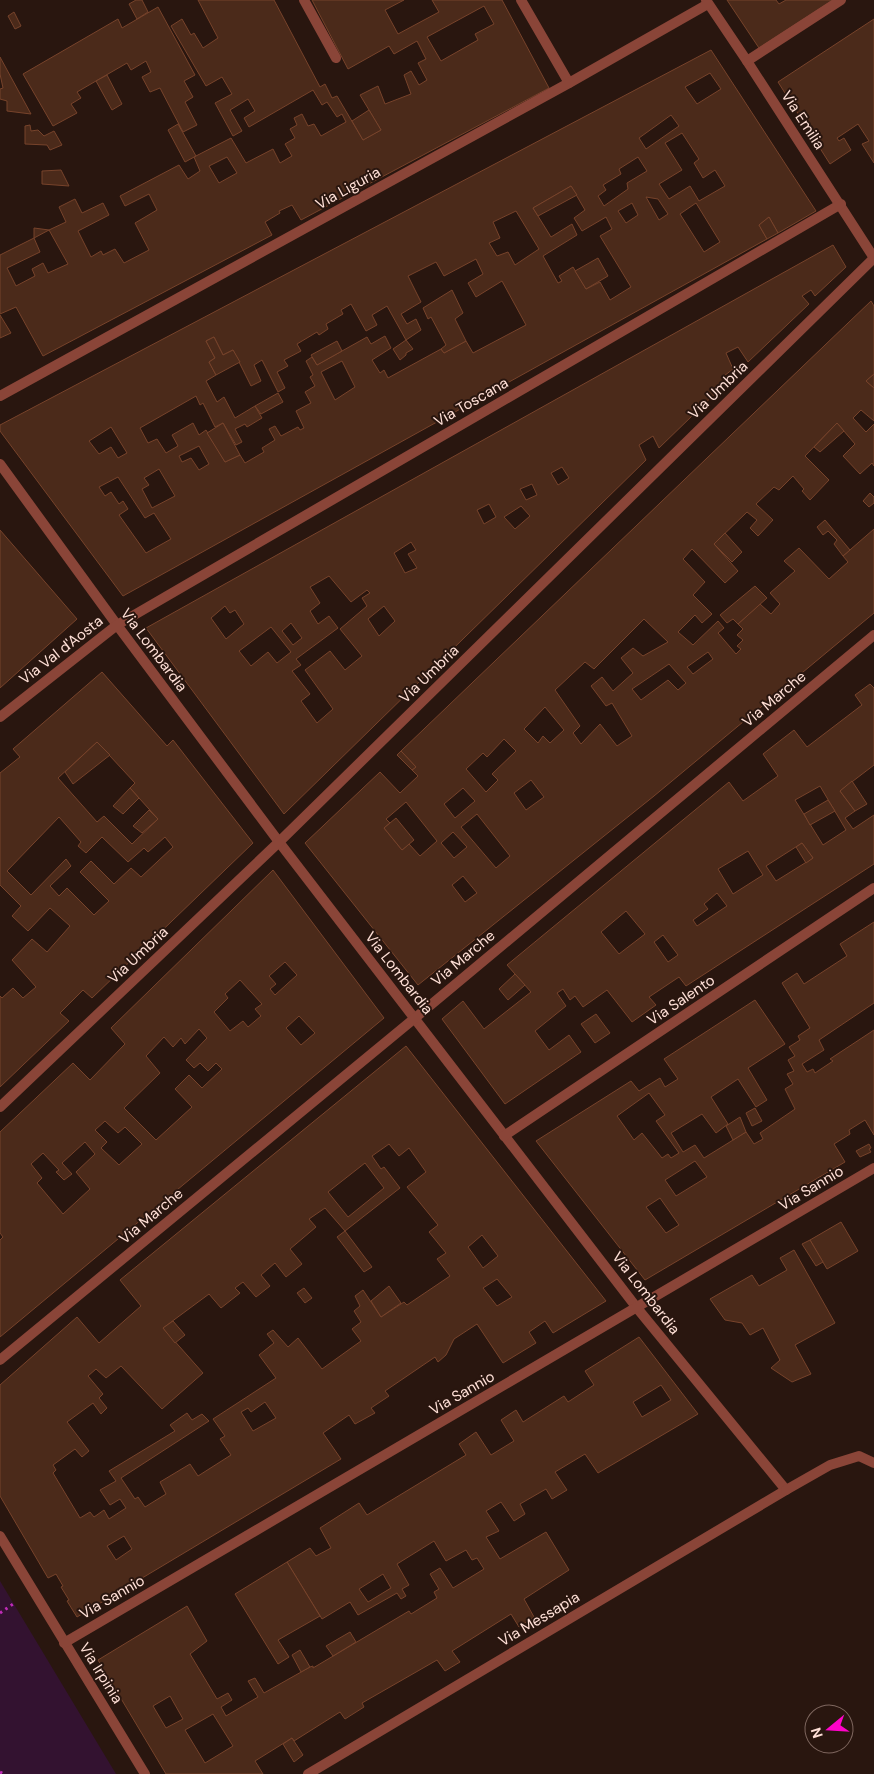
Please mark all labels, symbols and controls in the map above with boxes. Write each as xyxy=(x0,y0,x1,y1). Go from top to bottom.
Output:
street label: Via Emilia xyxy=(777,87,829,153)
street label: Via Liguria xyxy=(312,162,384,214)
street label: Via Umbria xyxy=(684,357,752,423)
street label: Via Toscana xyxy=(430,373,512,431)
street label: Via Lombardia xyxy=(116,604,192,696)
street label: Via Val d'Aosta xyxy=(15,611,107,689)
street label: Via Umbria xyxy=(395,641,463,707)
street label: Via Marche xyxy=(738,666,810,732)
street label: Via Umbria xyxy=(104,922,172,988)
street label: Via Marche xyxy=(427,925,499,991)
street label: Via Lombardia xyxy=(360,928,438,1018)
street label: Via Salento xyxy=(643,970,719,1030)
street label: Via Sannio xyxy=(775,1161,847,1215)
street label: Via Marche xyxy=(115,1183,187,1249)
street label: Via Lombardia xyxy=(607,1248,685,1338)
street label: Via Sannio xyxy=(426,1366,498,1420)
street label: Via Sannio xyxy=(76,1570,148,1624)
street label: Via Messapia xyxy=(495,1587,583,1651)
street label: Via Irpinia xyxy=(74,1639,128,1707)
north arrow xyxy=(804,1704,854,1754)
text: N xyxy=(806,1725,827,1741)

